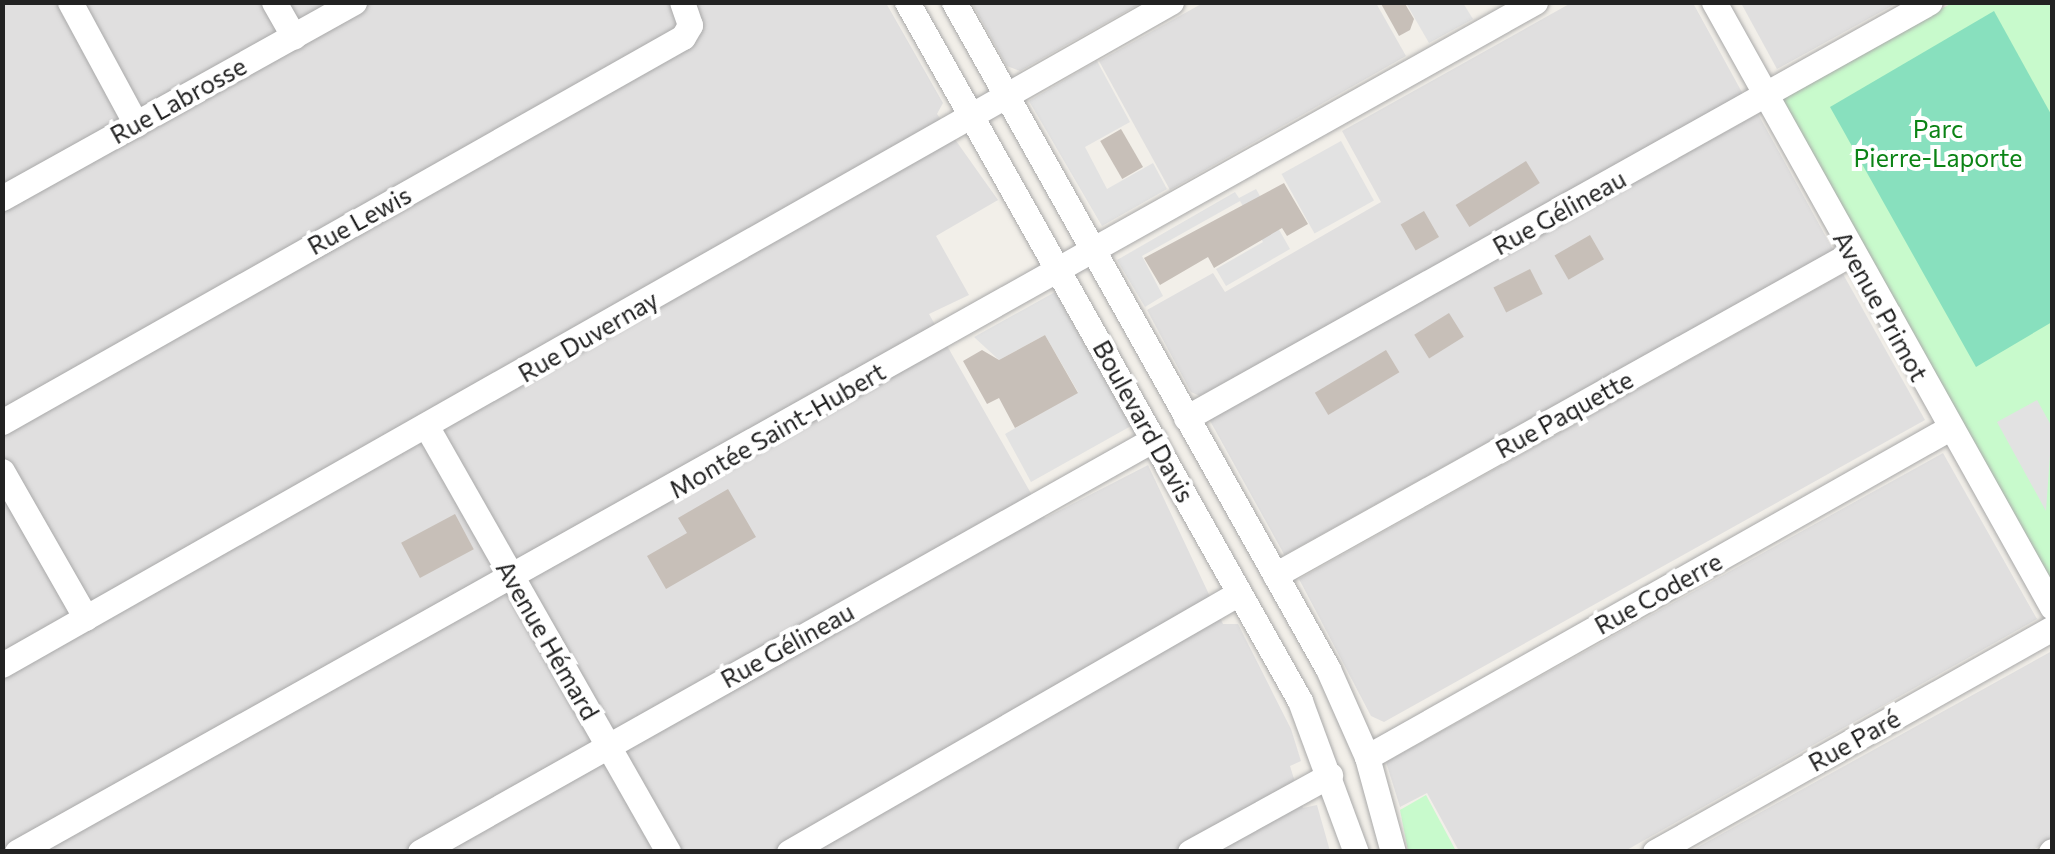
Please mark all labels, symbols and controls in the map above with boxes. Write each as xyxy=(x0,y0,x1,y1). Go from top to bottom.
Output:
street label: Rue Labrosse xyxy=(105,50,251,150)
park label: Parc Pierre-Laporte xyxy=(1854,114,2022,173)
street label: Rue Gélineau xyxy=(1487,163,1631,261)
street label: Rue Lewis xyxy=(302,179,416,261)
street label: Avenue Primot xyxy=(1827,226,1935,386)
street label: Rue Duvernay xyxy=(513,284,663,388)
street label: Boulevard Davis xyxy=(1087,335,1201,507)
street label: Montée Saint-Hubert xyxy=(664,356,890,504)
street label: Rue Paquette xyxy=(1490,364,1638,464)
street label: Rue Coderre xyxy=(1589,546,1727,640)
street label: Avenue Hémard xyxy=(490,555,606,725)
street label: Rue Gélineau xyxy=(715,596,859,694)
street label: Rue Paré xyxy=(1803,703,1905,777)

